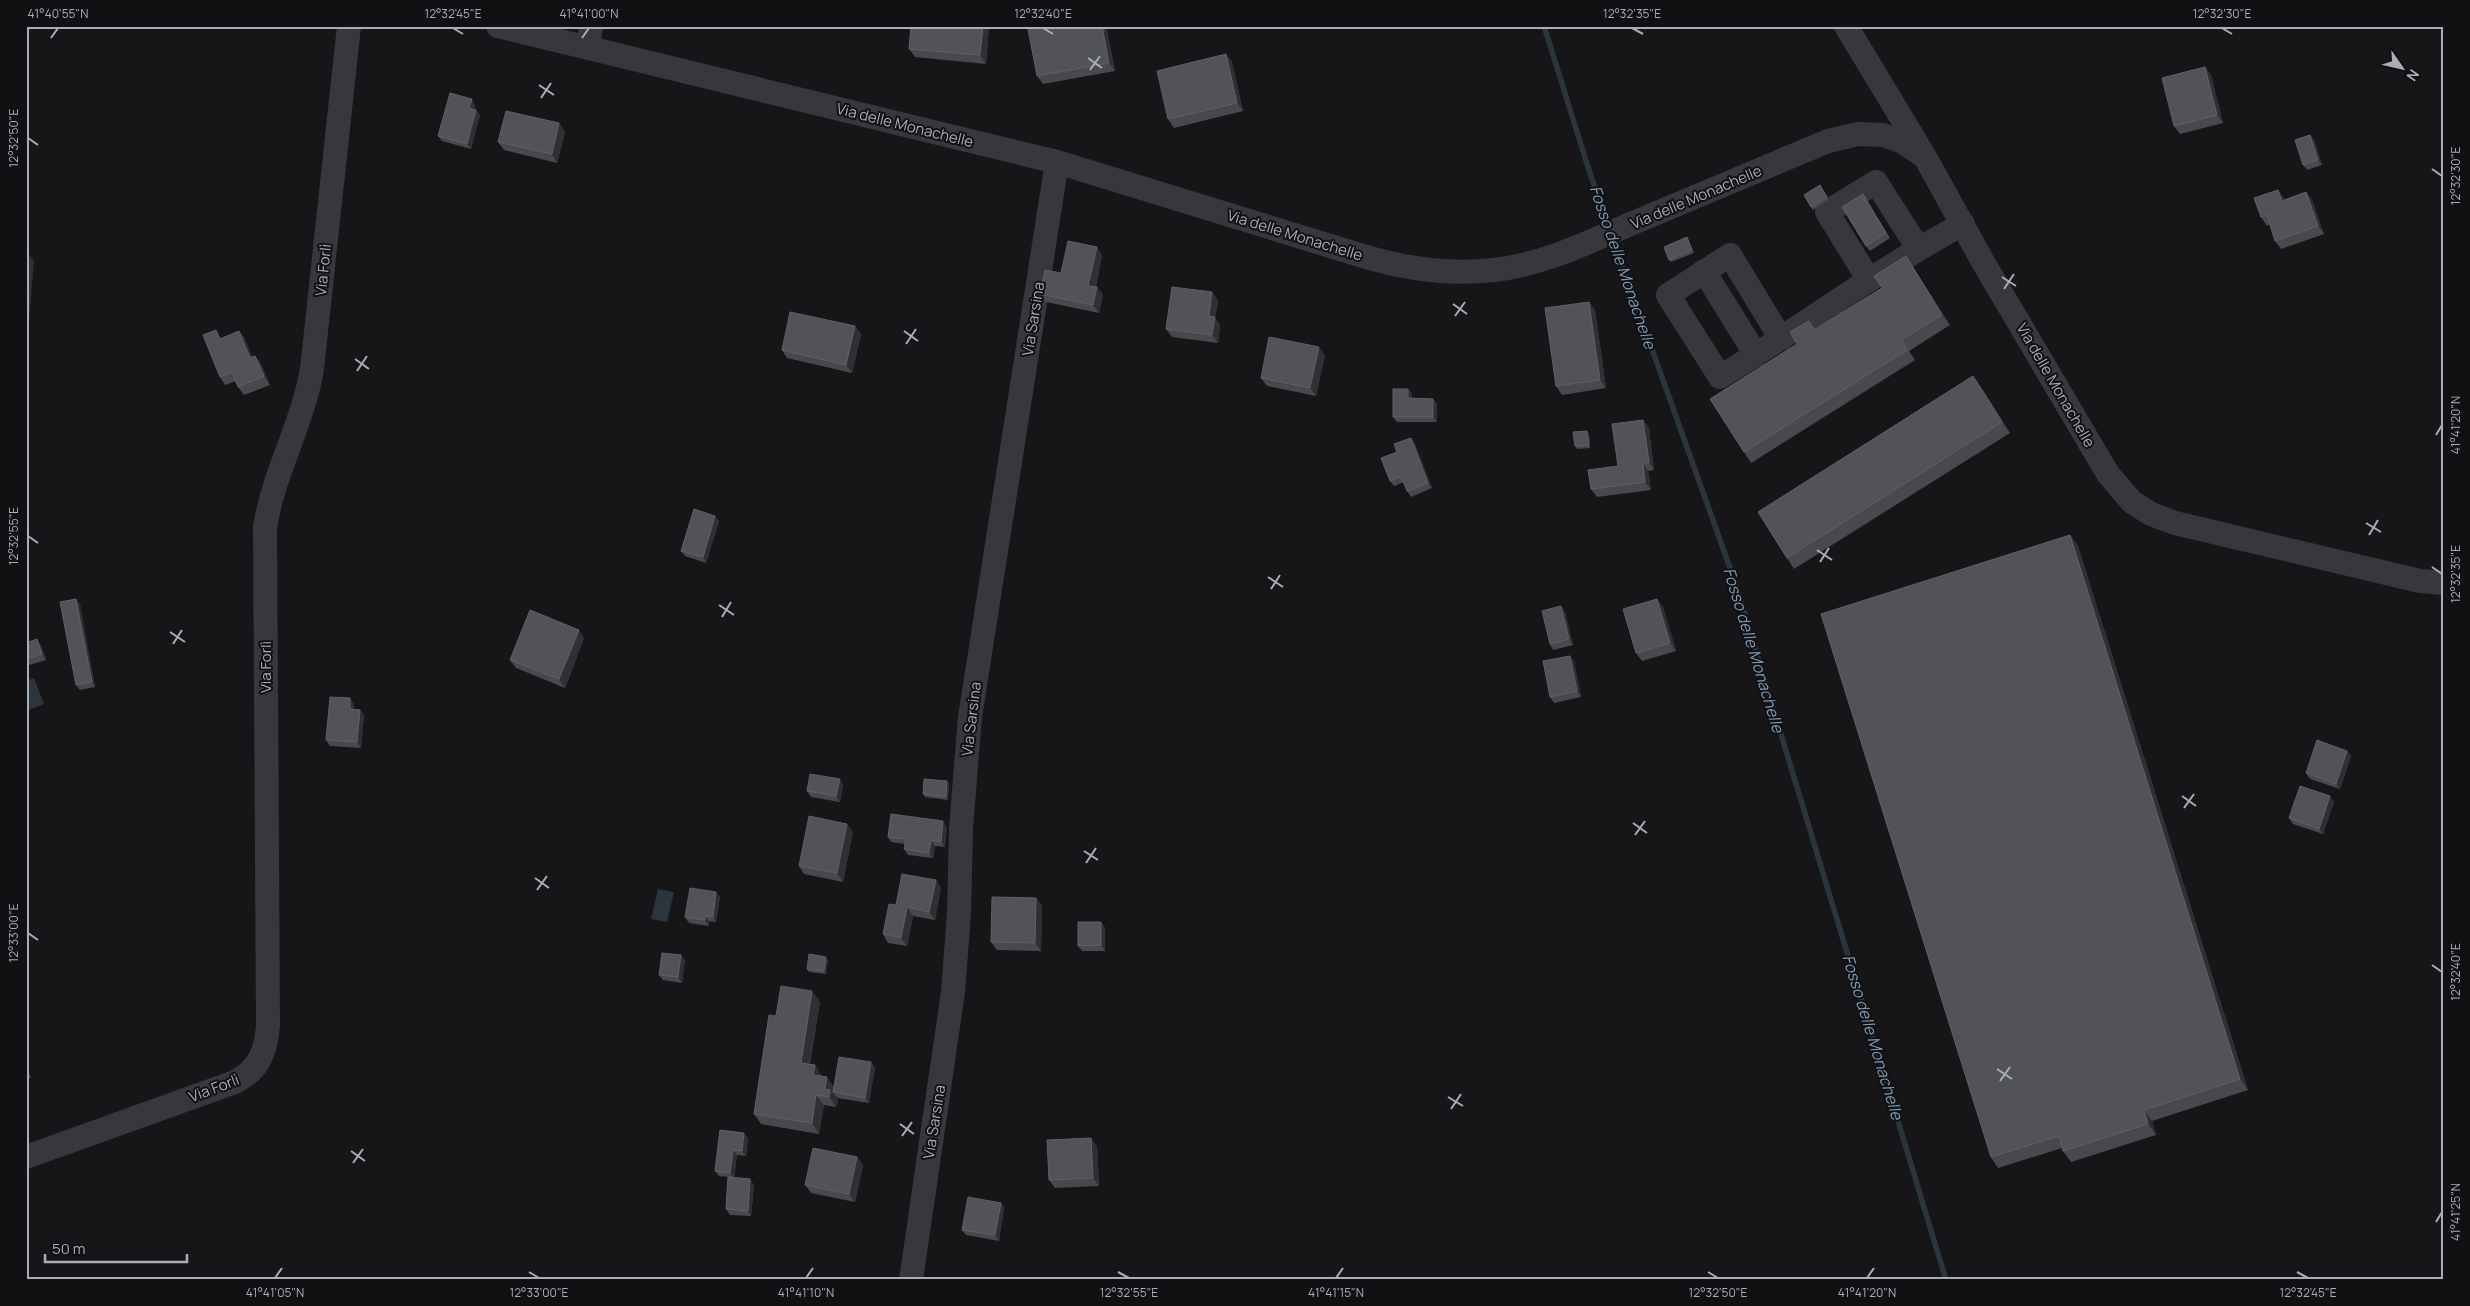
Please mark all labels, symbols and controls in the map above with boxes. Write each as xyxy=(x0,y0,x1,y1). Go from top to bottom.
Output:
text: 41°40'55"N xyxy=(28,5,88,22)
text: 12°32'45"E xyxy=(424,5,482,22)
text: 41°41'00"N xyxy=(559,5,619,22)
text: 12°32'40"E xyxy=(1014,5,1072,22)
text: 12°32'35"E xyxy=(1603,5,1661,22)
text: 12°32'30"E xyxy=(2193,5,2251,22)
north arrow xyxy=(2378,42,2428,92)
text: N xyxy=(2403,66,2424,85)
street label: Via delle Monachelle xyxy=(834,98,976,152)
text: 12°32'50"E xyxy=(5,108,22,167)
text: 12°32'30"E xyxy=(2447,147,2464,205)
street label: Via delle Monachelle xyxy=(1627,160,1765,234)
water label: Fosso delle Monachelle xyxy=(1585,182,1662,353)
street label: Via delle Monachelle xyxy=(1225,204,1365,266)
street label: Via Forlì xyxy=(310,243,336,297)
street label: Via Sarsina xyxy=(1017,280,1049,358)
street label: Via delle Monachelle xyxy=(2012,319,2100,451)
text: 41°41'20"N xyxy=(2447,396,2464,454)
text: 12°32'55"E xyxy=(5,507,22,565)
text: 12°32'35"E xyxy=(2447,545,2464,603)
water label: Fosso delle Monachelle xyxy=(1718,565,1790,737)
street label: Via Forlì xyxy=(255,641,276,693)
street label: Via Sarsina xyxy=(956,681,986,757)
text: 12°33'00"E xyxy=(5,903,22,962)
text: 12°32'40"E xyxy=(2447,943,2464,1001)
water label: Fosso delle Monachelle xyxy=(1837,952,1909,1124)
street label: Via Forlì xyxy=(186,1069,242,1107)
street label: Via Sarsina xyxy=(918,1083,950,1161)
text: 41°41'25"N xyxy=(2447,1183,2464,1241)
scale bar xyxy=(45,1231,188,1263)
text: 50 m xyxy=(52,1238,86,1259)
text: 41°41'05"N xyxy=(246,1284,304,1301)
text: 12°33'00"E xyxy=(510,1284,569,1301)
text: 41°41'10"N xyxy=(778,1284,834,1301)
text: 12°32'55"E xyxy=(1100,1284,1158,1301)
text: 41°41'15"N xyxy=(1308,1284,1364,1301)
text: 12°32'50"E xyxy=(1689,1284,1748,1301)
text: 41°41'20"N xyxy=(1838,1284,1896,1301)
text: 12°32'45"E xyxy=(2279,1284,2337,1301)

